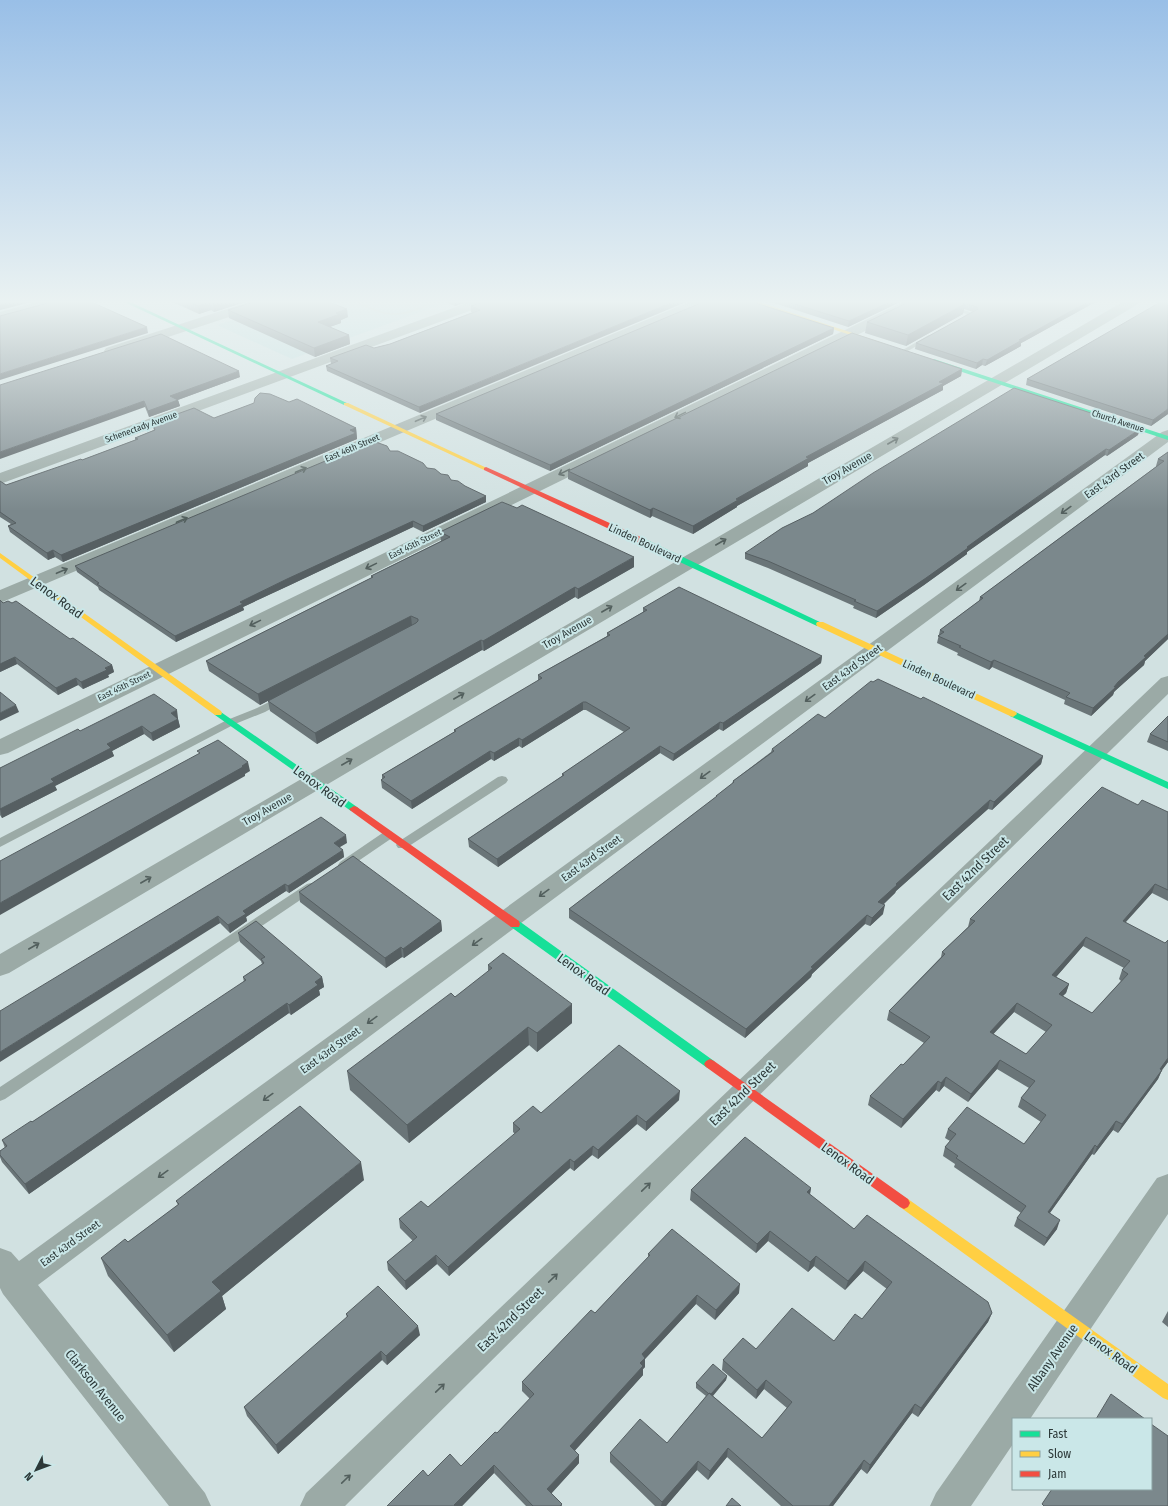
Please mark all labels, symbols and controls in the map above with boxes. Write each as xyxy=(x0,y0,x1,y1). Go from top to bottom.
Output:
street label: Church Avenue xyxy=(1091,408,1146,434)
street label: Schenectady Avenue xyxy=(104,409,179,445)
one-way arrow xyxy=(675,411,687,419)
one-way arrow xyxy=(415,415,427,423)
street label: East 46th Street xyxy=(323,432,381,464)
one-way arrow xyxy=(887,437,899,445)
street label: Troy Avenue xyxy=(820,449,874,488)
street label: East 43rd Street xyxy=(1082,449,1147,501)
one-way arrow xyxy=(295,466,307,473)
one-way arrow xyxy=(558,469,570,476)
one-way arrow xyxy=(1061,506,1072,514)
one-way arrow xyxy=(175,516,187,523)
street label: Linden Boulevard xyxy=(606,521,683,566)
street label: East 45th Street xyxy=(387,527,443,561)
one-way arrow xyxy=(714,538,726,546)
one-way arrow xyxy=(366,563,378,570)
one-way arrow xyxy=(55,566,67,574)
street label: Lenox Road xyxy=(28,573,86,621)
one-way arrow xyxy=(956,583,967,591)
one-way arrow xyxy=(601,604,613,612)
street label: Troy Avenue xyxy=(540,613,594,652)
one-way arrow xyxy=(249,620,261,627)
street label: East 43rd Street xyxy=(820,641,885,693)
street label: Linden Boulevard xyxy=(900,657,977,702)
street label: East 45th Street xyxy=(96,669,152,703)
one-way arrow xyxy=(453,691,465,699)
one-way arrow xyxy=(805,694,816,702)
one-way arrow xyxy=(341,757,353,765)
street label: Lenox Road xyxy=(291,762,349,810)
one-way arrow xyxy=(700,771,711,779)
street label: Troy Avenue xyxy=(240,790,294,829)
street label: East 43rd Street xyxy=(559,832,624,884)
street label: East 42nd Street xyxy=(939,833,1012,904)
one-way arrow xyxy=(140,876,151,884)
one-way arrow xyxy=(539,889,550,897)
one-way arrow xyxy=(471,938,482,946)
one-way arrow xyxy=(28,941,40,949)
street label: Lenox Road xyxy=(555,950,613,998)
one-way arrow xyxy=(367,1015,378,1024)
street label: East 43rd Street xyxy=(298,1024,363,1076)
street label: East 42nd Street xyxy=(706,1058,779,1129)
one-way arrow xyxy=(262,1093,273,1101)
street label: Lenox Road xyxy=(819,1139,877,1187)
one-way arrow xyxy=(158,1170,169,1178)
one-way arrow xyxy=(641,1182,651,1192)
street label: East 43rd Street xyxy=(38,1217,103,1269)
one-way arrow xyxy=(548,1273,558,1283)
street label: East 42nd Street xyxy=(474,1284,547,1355)
street label: Albany Avenue xyxy=(1024,1321,1081,1394)
street label: Lenox Road xyxy=(1082,1328,1140,1376)
street label: Clarkson Avenue xyxy=(62,1346,129,1424)
one-way arrow xyxy=(435,1383,445,1393)
legend xyxy=(1012,1418,1152,1490)
text: Fast xyxy=(1048,1427,1067,1441)
text: Slow xyxy=(1048,1447,1071,1461)
north arrow xyxy=(16,1450,56,1490)
text: Jam xyxy=(1048,1467,1066,1481)
text: N xyxy=(22,1470,36,1483)
one-way arrow xyxy=(341,1474,351,1484)

